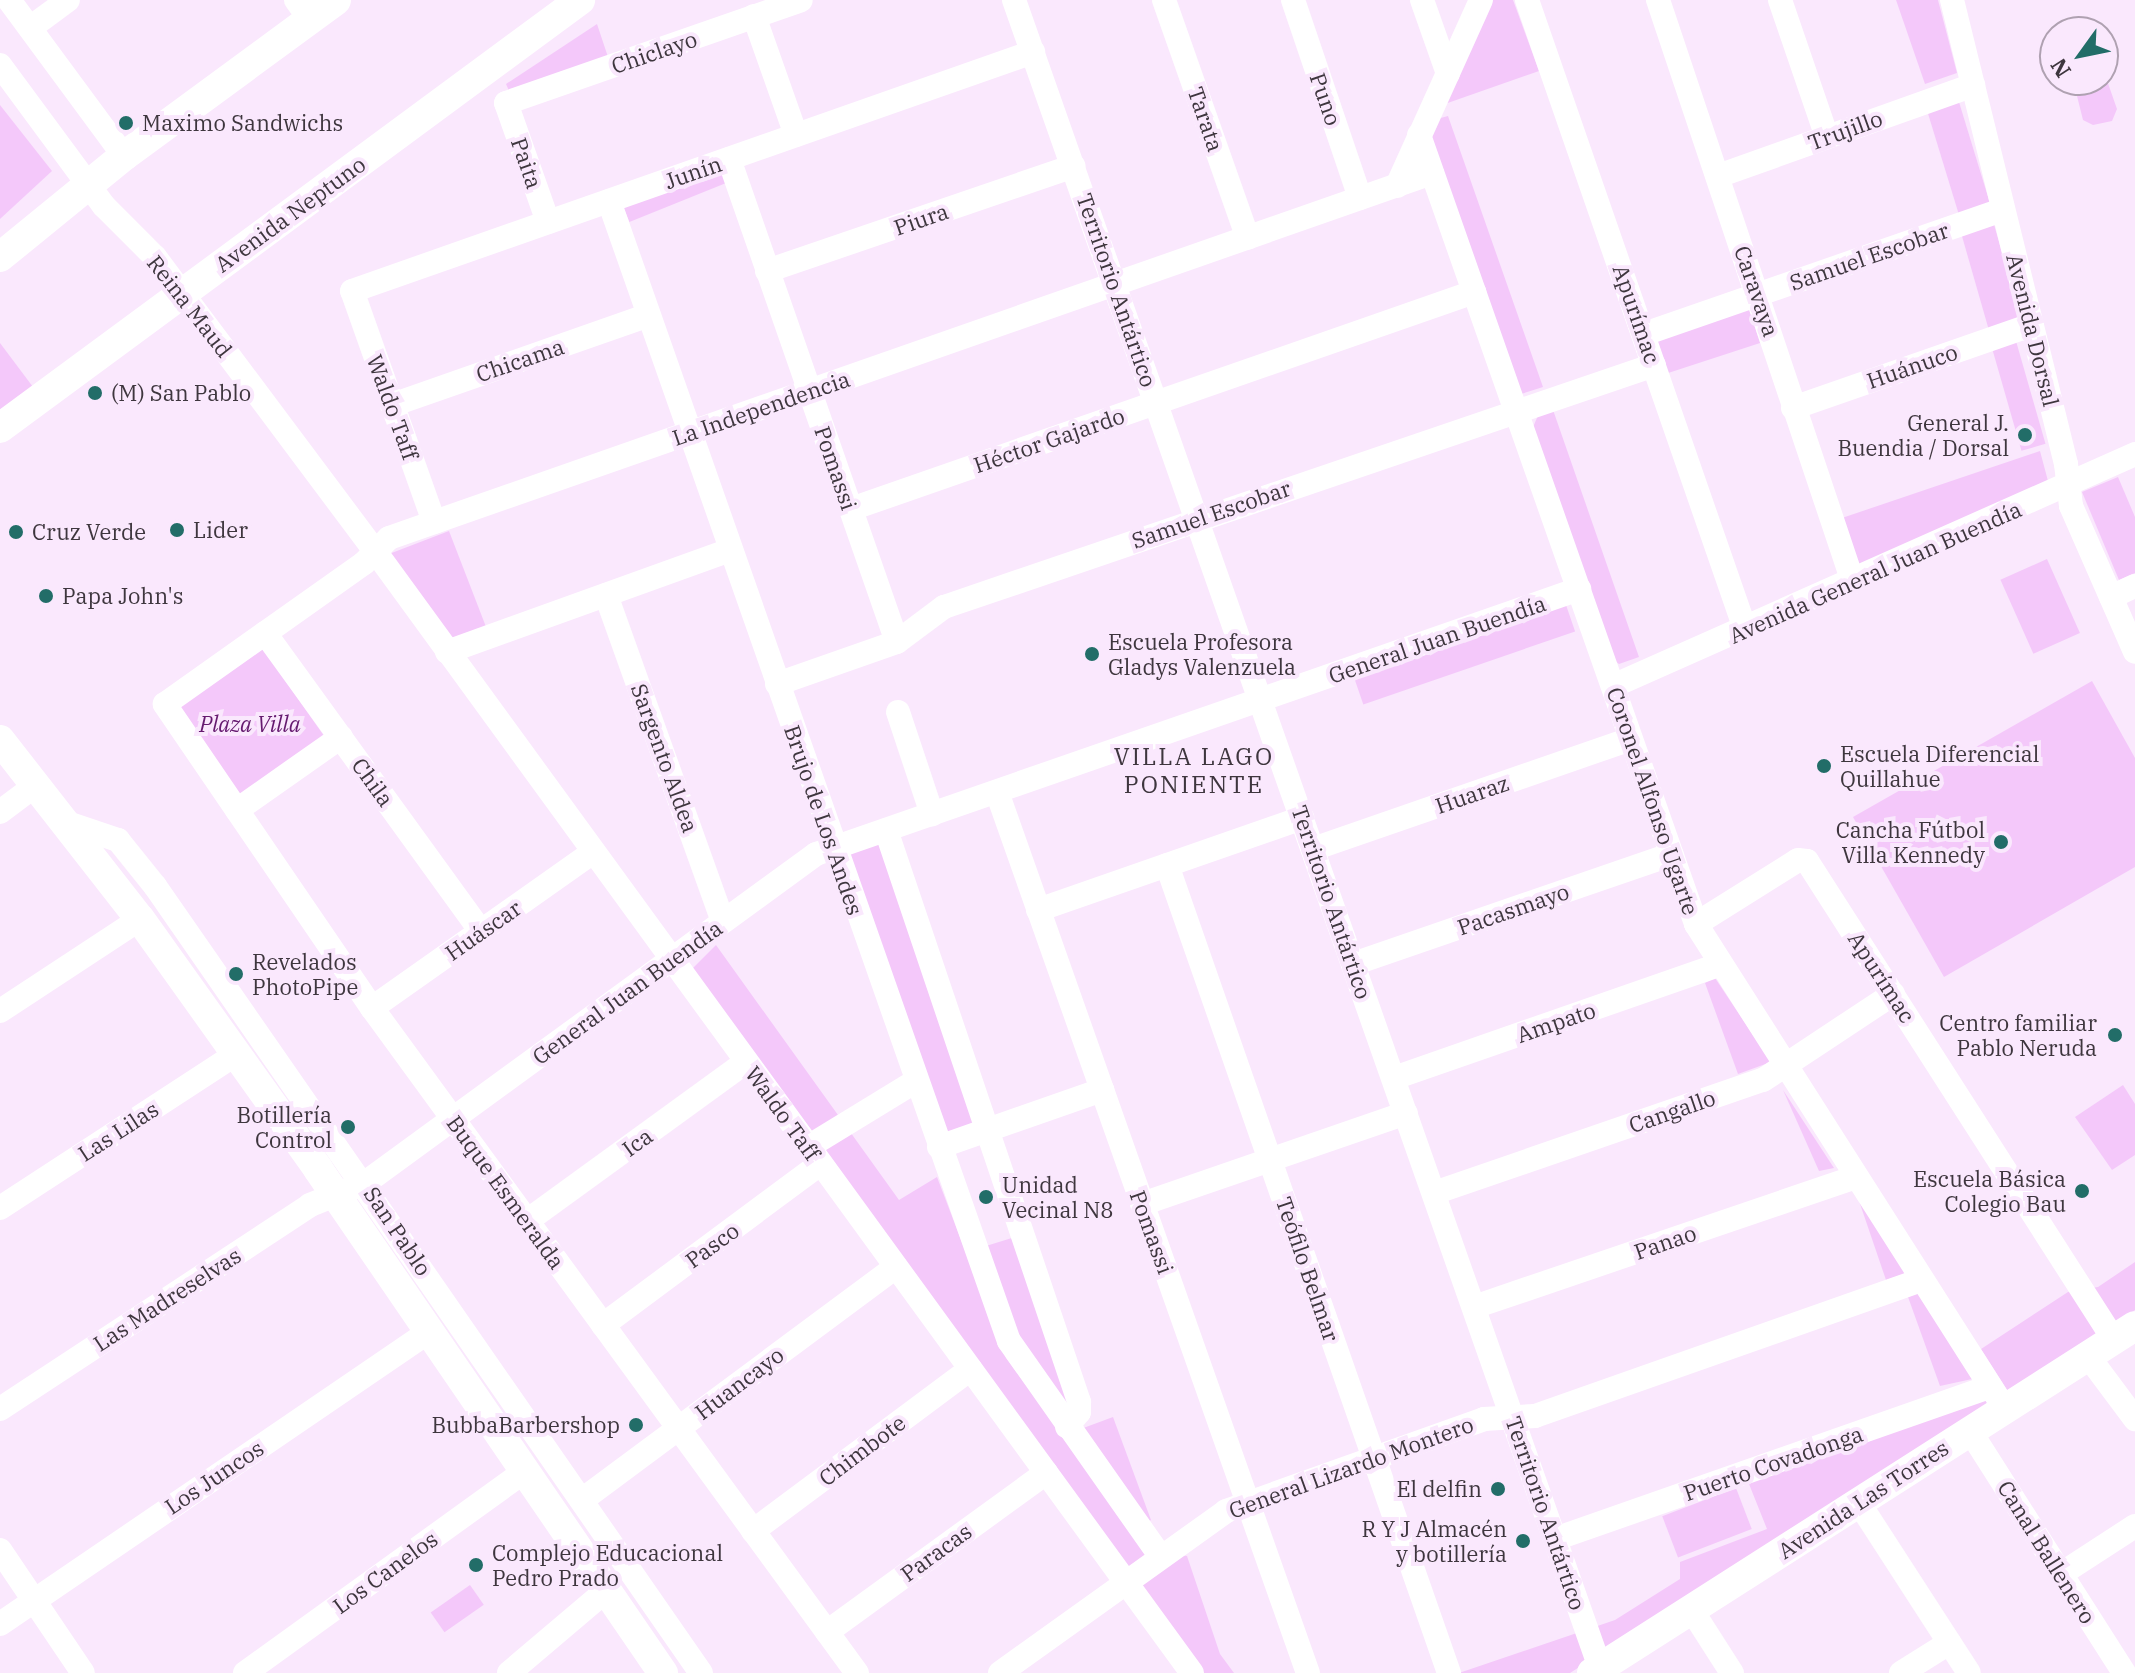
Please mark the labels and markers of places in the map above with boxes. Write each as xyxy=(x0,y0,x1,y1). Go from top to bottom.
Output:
place label: Maximo Sandwichs xyxy=(142,110,343,136)
marker: Maximo Sandwichs xyxy=(117,114,135,132)
place label: (M) San Pablo xyxy=(111,380,251,406)
marker: (M) San Pablo xyxy=(86,384,104,402)
place label: General J. Buendia / Dorsal xyxy=(1837,409,2009,460)
marker: General J. Buendia / Dorsal xyxy=(2016,426,2034,444)
place label: Lider xyxy=(193,517,248,543)
place label: Cruz Verde xyxy=(32,519,146,545)
marker: Lider xyxy=(168,521,186,539)
marker: Cruz Verde xyxy=(7,523,25,541)
place label: Papa John's xyxy=(62,583,183,609)
marker: Papa John's xyxy=(37,587,55,605)
place label: Escuela Profesora Gladys Valenzuela xyxy=(1108,628,1296,680)
marker: Escuela Profesora Gladys Valenzuela xyxy=(1083,645,1101,663)
place label: Escuela Diferencial Quillahue xyxy=(1840,740,2039,792)
marker: Escuela Diferencial Quillahue xyxy=(1815,757,1833,775)
place label: Cancha Fútbol Villa Kennedy xyxy=(1836,816,1985,868)
marker: Cancha Fútbol Villa Kennedy xyxy=(1992,833,2010,851)
place label: Revelados PhotoPipe xyxy=(252,948,358,1000)
marker: Revelados PhotoPipe xyxy=(227,965,245,983)
place label: Centro familiar Pablo Neruda xyxy=(1939,1009,2097,1060)
marker: Centro familiar Pablo Neruda xyxy=(2104,1024,2126,1046)
place label: Botillería Control xyxy=(236,1101,332,1152)
marker: Botillería Control xyxy=(339,1118,357,1136)
place label: Escuela Básica Colegio Bau xyxy=(1913,1165,2066,1216)
place label: Unidad Vecinal N8 xyxy=(1002,1171,1114,1222)
marker: Escuela Básica Colegio Bau xyxy=(2073,1182,2091,1200)
marker: Unidad Vecinal N8 xyxy=(977,1188,995,1206)
place label: BubbaBarbershop xyxy=(432,1412,620,1438)
marker: BubbaBarbershop xyxy=(627,1416,645,1434)
place label: El delfin xyxy=(1396,1476,1482,1502)
marker: El delfin xyxy=(1489,1480,1507,1498)
place label: R Y J Almacén y botillería xyxy=(1361,1515,1507,1566)
marker: R Y J Almacén y botillería xyxy=(1514,1532,1532,1550)
place label: Complejo Educacional Pedro Prado xyxy=(492,1539,723,1590)
marker: Complejo Educacional Pedro Prado xyxy=(467,1556,485,1574)

